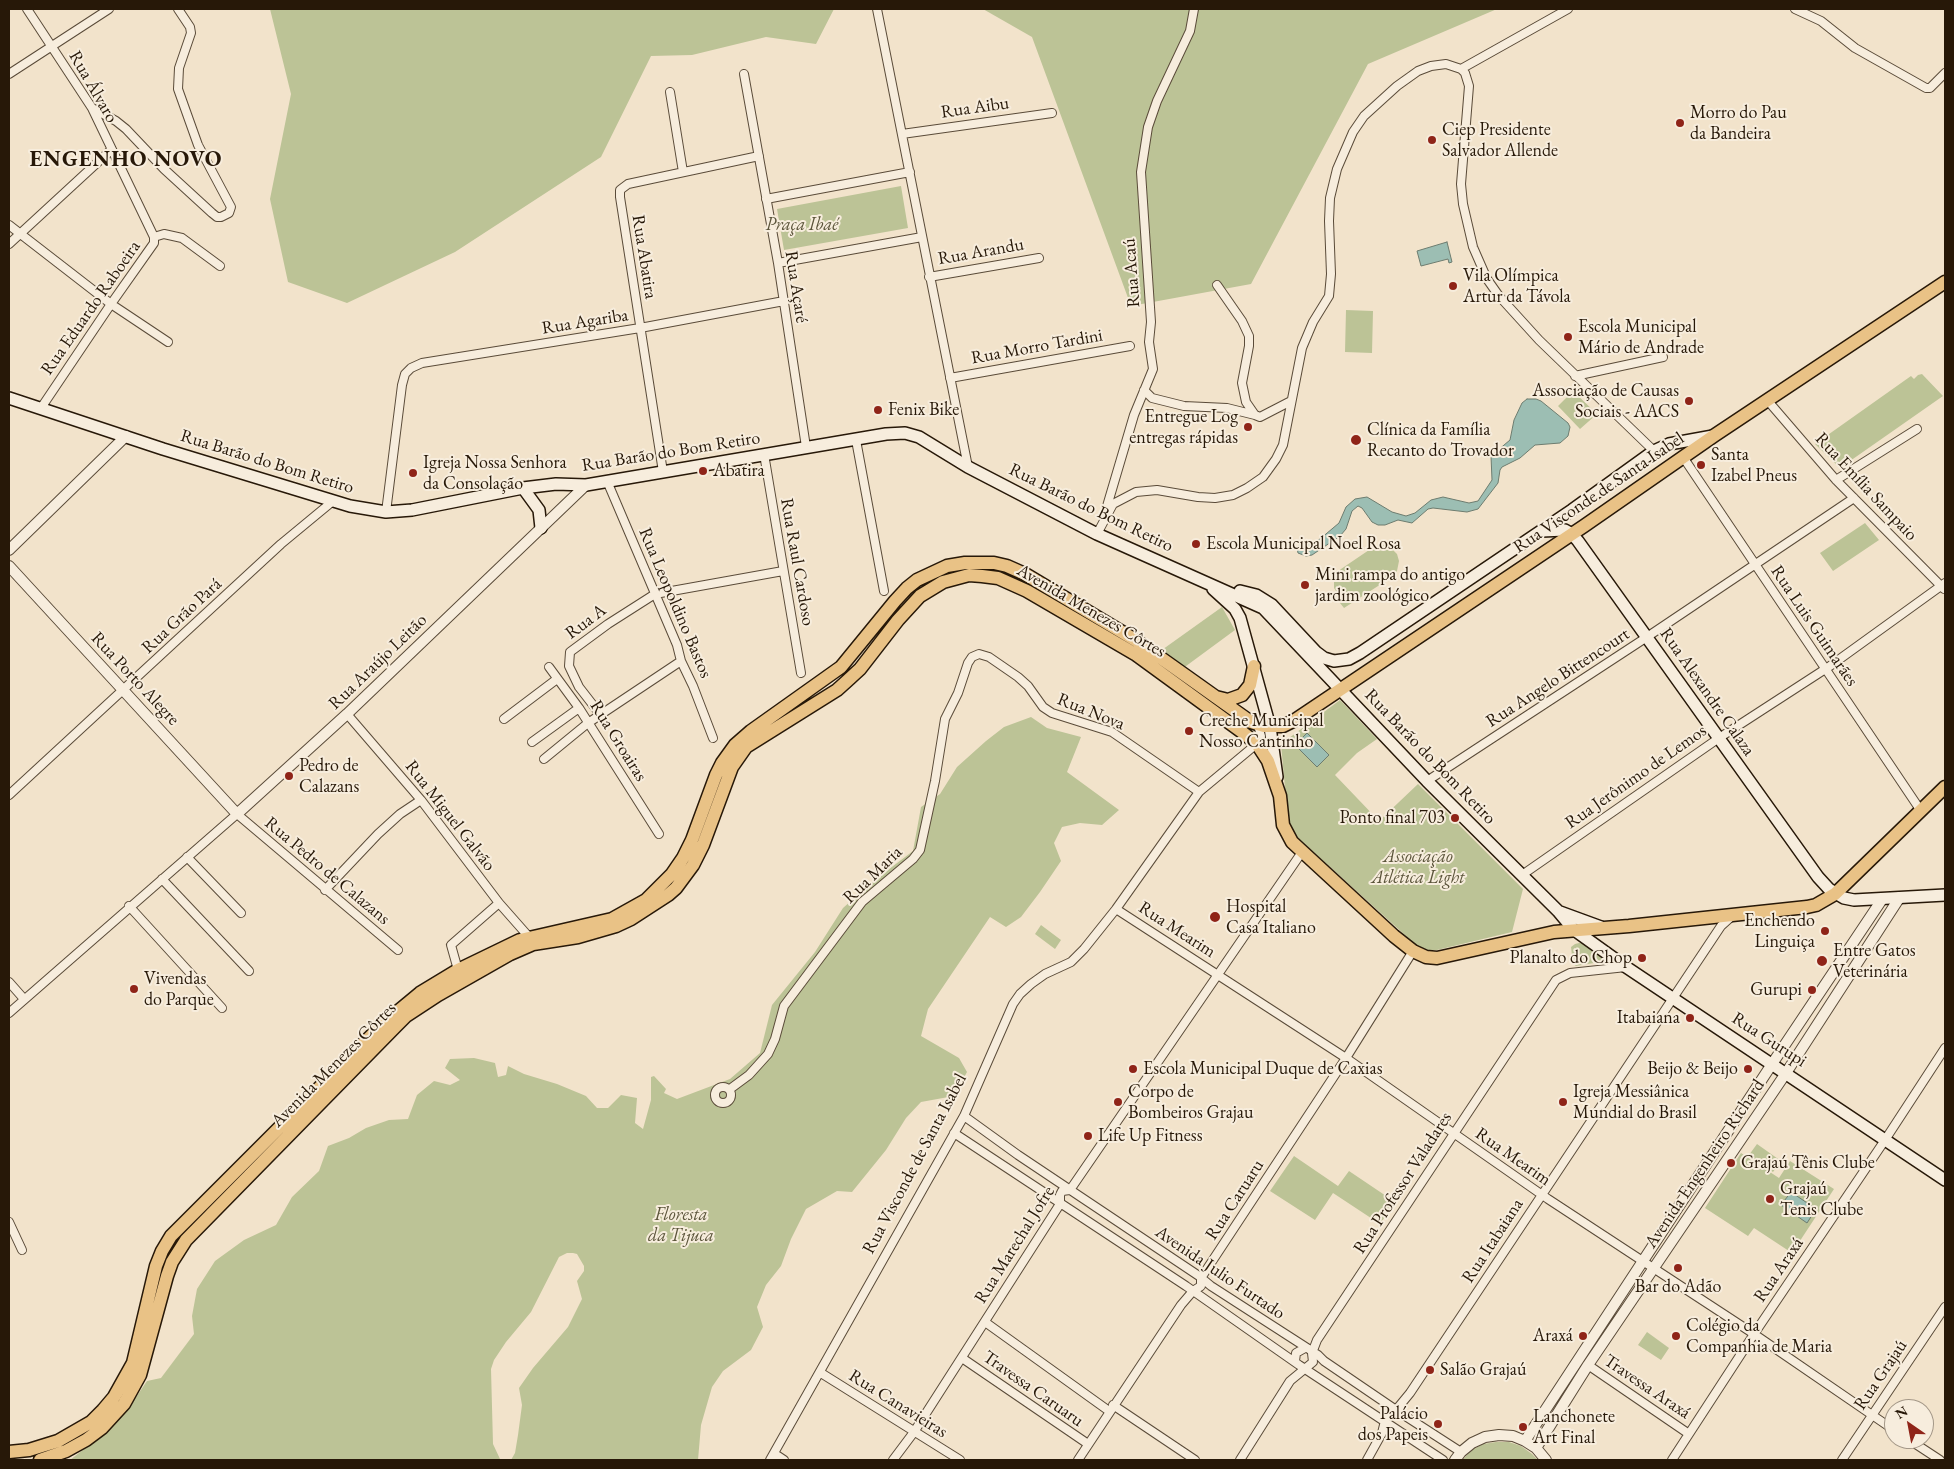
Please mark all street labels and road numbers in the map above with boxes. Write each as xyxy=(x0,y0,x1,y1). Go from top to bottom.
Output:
street label: Rua Álvaro xyxy=(64,47,122,127)
street label: Rua Aibu xyxy=(939,93,1011,123)
street label: Rua Abatira xyxy=(627,213,661,301)
street label: Rua Arandu xyxy=(936,234,1026,270)
street label: Rua Eduardo Raboeira xyxy=(37,237,145,379)
street label: Rua Acaú xyxy=(1119,238,1145,308)
street label: Rua Açaré xyxy=(780,249,812,325)
street label: Rua Agariba xyxy=(540,305,630,339)
street label: Rua Morro Tardini xyxy=(970,325,1104,369)
street label: Rua Barão do Bom Retiro xyxy=(178,425,356,499)
street label: Rua Barão do Bom Retiro xyxy=(580,427,762,477)
street label: Rua Visconde de Santa Isabel xyxy=(1510,428,1688,558)
street label: Rua Emília Sampaio xyxy=(1810,428,1922,546)
street label: Rua Barão do Bom Retiro xyxy=(1005,459,1177,557)
street label: Rua Raul Cardoso xyxy=(775,496,819,628)
street label: Rua Leopoldino Bastos xyxy=(634,525,716,681)
street label: Avenida Menezes Côrtes xyxy=(1013,560,1169,662)
street label: Rua Luis Guimarães xyxy=(1766,561,1862,691)
street label: Rua Grão Pará xyxy=(138,574,226,658)
street label: Rua A xyxy=(561,600,611,644)
street label: Rua Araújo Leitão xyxy=(324,610,432,714)
street label: Rua Angelo Bittencourt xyxy=(1482,624,1634,732)
street label: Rua Alexandre Calaza xyxy=(1655,624,1759,760)
street label: Rua Porto Alegre xyxy=(86,628,184,730)
street label: Rua Barão do Bom Retiro xyxy=(1360,685,1500,829)
street label: Rua Nova xyxy=(1054,689,1128,735)
street label: Rua Groairas xyxy=(585,697,651,785)
street label: Rua Jerônimo de Lemos xyxy=(1561,720,1711,834)
street label: Rua Miguel Galvão xyxy=(400,756,500,876)
street label: Rua Pedro de Calazans xyxy=(260,812,394,930)
street label: Rua Maria xyxy=(839,842,907,908)
street label: Rua Mearim xyxy=(1134,897,1220,963)
street label: Avenida Menezes Côrtes xyxy=(267,998,401,1132)
street label: Rua Gurupi xyxy=(1727,1008,1811,1072)
street label: Rua Visconde de Santa Isabel xyxy=(858,1070,972,1258)
street label: Avenida Engenheiro Richard xyxy=(1640,1076,1770,1252)
street label: Rua Professor Valadares xyxy=(1349,1108,1457,1258)
street label: Rua Mearim xyxy=(1471,1123,1555,1191)
street label: Rua Caruaru xyxy=(1201,1156,1269,1244)
street label: Rua Marechal Jofre xyxy=(970,1182,1060,1308)
street label: Rua Itabaiana xyxy=(1458,1195,1528,1287)
street label: Avenida Julio Furtado xyxy=(1151,1222,1289,1324)
street label: Rua Araxá xyxy=(1750,1234,1808,1306)
street label: Rua Grajaú xyxy=(1850,1336,1912,1414)
street label: Travessa Caruaru xyxy=(978,1346,1088,1432)
street label: Travessa Araxá xyxy=(1599,1350,1695,1424)
street label: Rua Canavieiras xyxy=(845,1365,951,1443)

